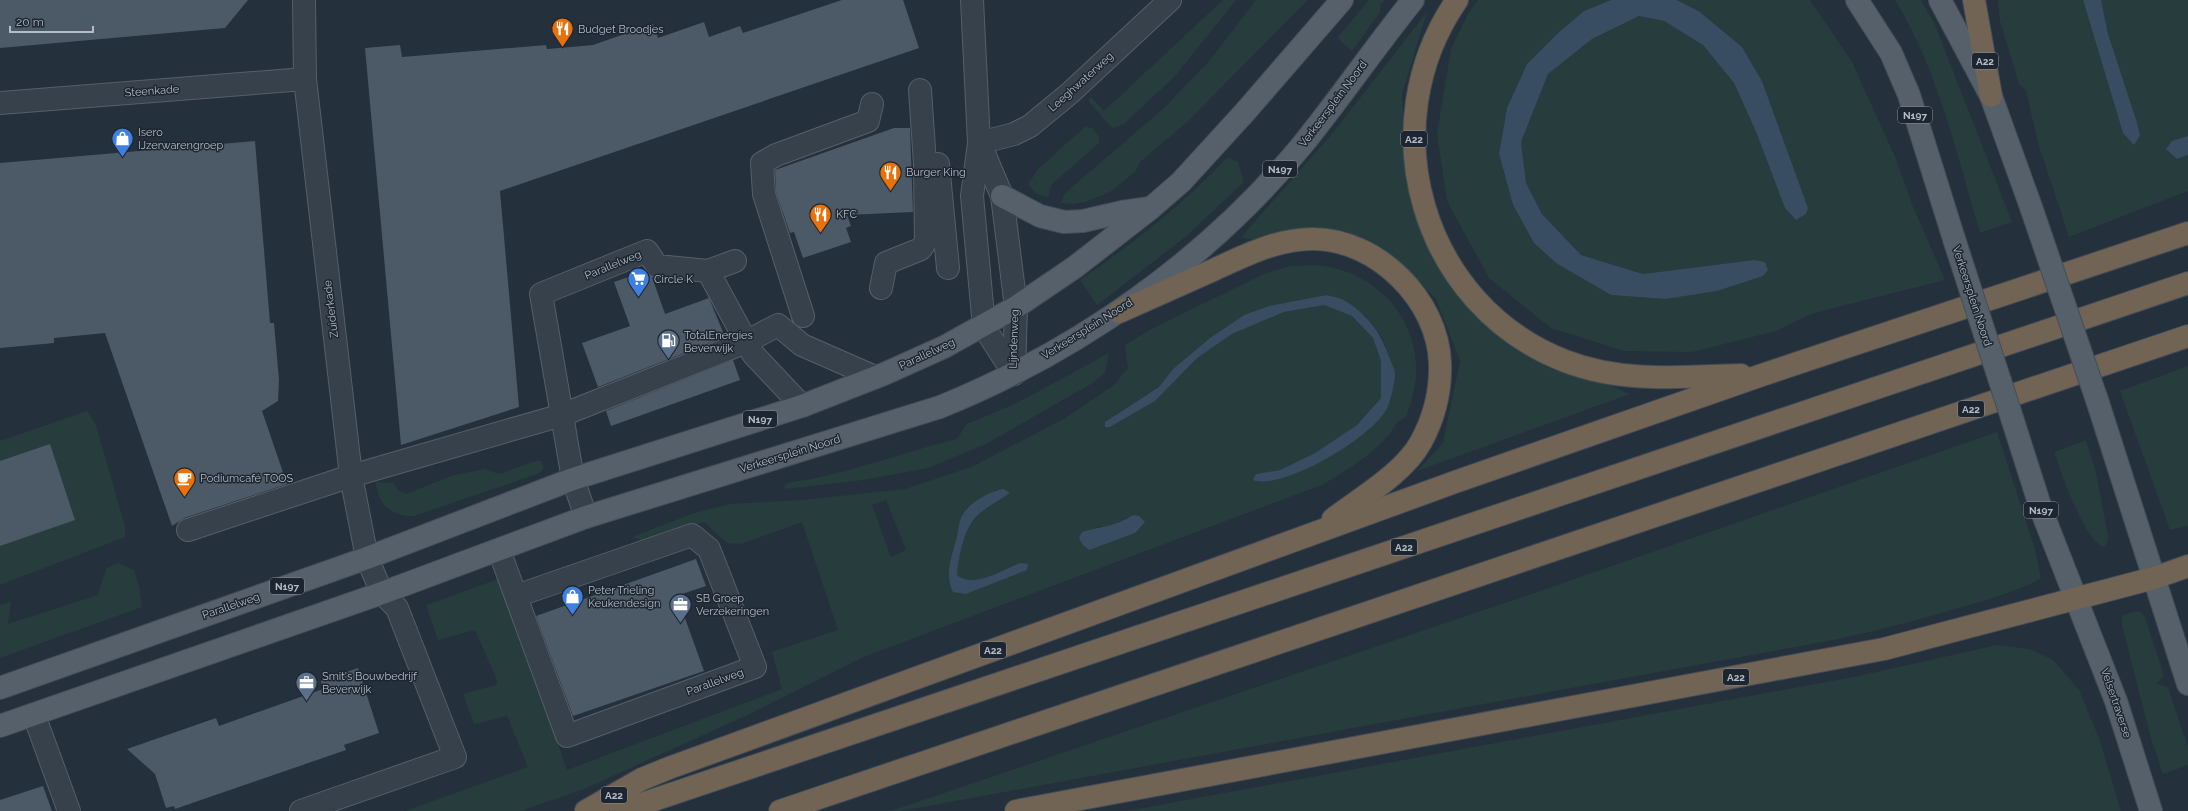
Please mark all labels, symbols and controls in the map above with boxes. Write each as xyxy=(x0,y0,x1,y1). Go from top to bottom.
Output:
scale bar xyxy=(10,8,93,34)
text: 20 m xyxy=(16,15,44,29)
restaurant icon: Budget Broodjes xyxy=(550,16,576,49)
place label: Budget Broodjes xyxy=(578,23,664,36)
street label: Leeghwaterweg xyxy=(1046,49,1116,115)
road number: A22 xyxy=(1972,53,1998,69)
street label: Verkeersplein Noord xyxy=(1296,58,1370,150)
street label: Steenkade xyxy=(124,83,180,99)
road number: N197 xyxy=(1898,107,1932,123)
shop icon: Isero IJzerwarengroep xyxy=(109,125,135,158)
place label: Isero IJzerwarengroep xyxy=(138,126,223,152)
road number: A22 xyxy=(1401,131,1427,147)
restaurant icon: Burger King xyxy=(878,159,904,192)
road number: N197 xyxy=(1263,161,1297,177)
place label: Burger King xyxy=(906,166,966,179)
restaurant icon: KFC xyxy=(807,201,833,234)
place label: KFC xyxy=(836,208,857,221)
street label: Verkeersplein Noord xyxy=(1950,244,1994,348)
street label: Parallelweg xyxy=(583,248,643,282)
supermarket icon: Circle K xyxy=(626,266,652,299)
place label: Circle K xyxy=(654,273,694,286)
street label: Zuiderkade xyxy=(321,279,341,339)
street label: Verkeersplein Noord xyxy=(1039,296,1135,362)
street label: Lijndenweg xyxy=(1006,309,1022,369)
fuel station icon: TotalEnergies Beverwijk xyxy=(656,328,682,361)
place label: TotalEnergies Beverwijk xyxy=(684,329,753,355)
street label: Parallelweg xyxy=(897,335,957,373)
road number: A22 xyxy=(1958,401,1984,417)
road number: N197 xyxy=(743,411,777,427)
street label: Verkeersplein Noord xyxy=(738,432,842,476)
cafe icon: Podiumcafé TOOS xyxy=(172,465,198,498)
place label: Podiumcafé TOOS xyxy=(200,472,294,485)
road number: N197 xyxy=(2024,502,2058,518)
road number: A22 xyxy=(1391,539,1417,555)
road number: N197 xyxy=(270,578,304,594)
shop icon: Peter Trieling Keukendesign xyxy=(559,583,585,616)
place label: Peter Trieling Keukendesign xyxy=(588,584,660,610)
street label: Parallelweg xyxy=(201,590,261,622)
office icon: SB Groep Verzekeringen xyxy=(667,591,693,624)
place label: SB Groep Verzekeringen xyxy=(696,592,769,618)
road number: A22 xyxy=(980,642,1006,658)
street label: Parallelweg xyxy=(685,666,745,698)
street label: Velsertraverse xyxy=(2098,666,2134,740)
office icon: Smit's Bouwbedrijf Beverwijk xyxy=(293,669,319,702)
road number: A22 xyxy=(1723,669,1749,685)
place label: Smit's Bouwbedrijf Beverwijk xyxy=(322,670,417,696)
road number: A22 xyxy=(601,787,627,803)

